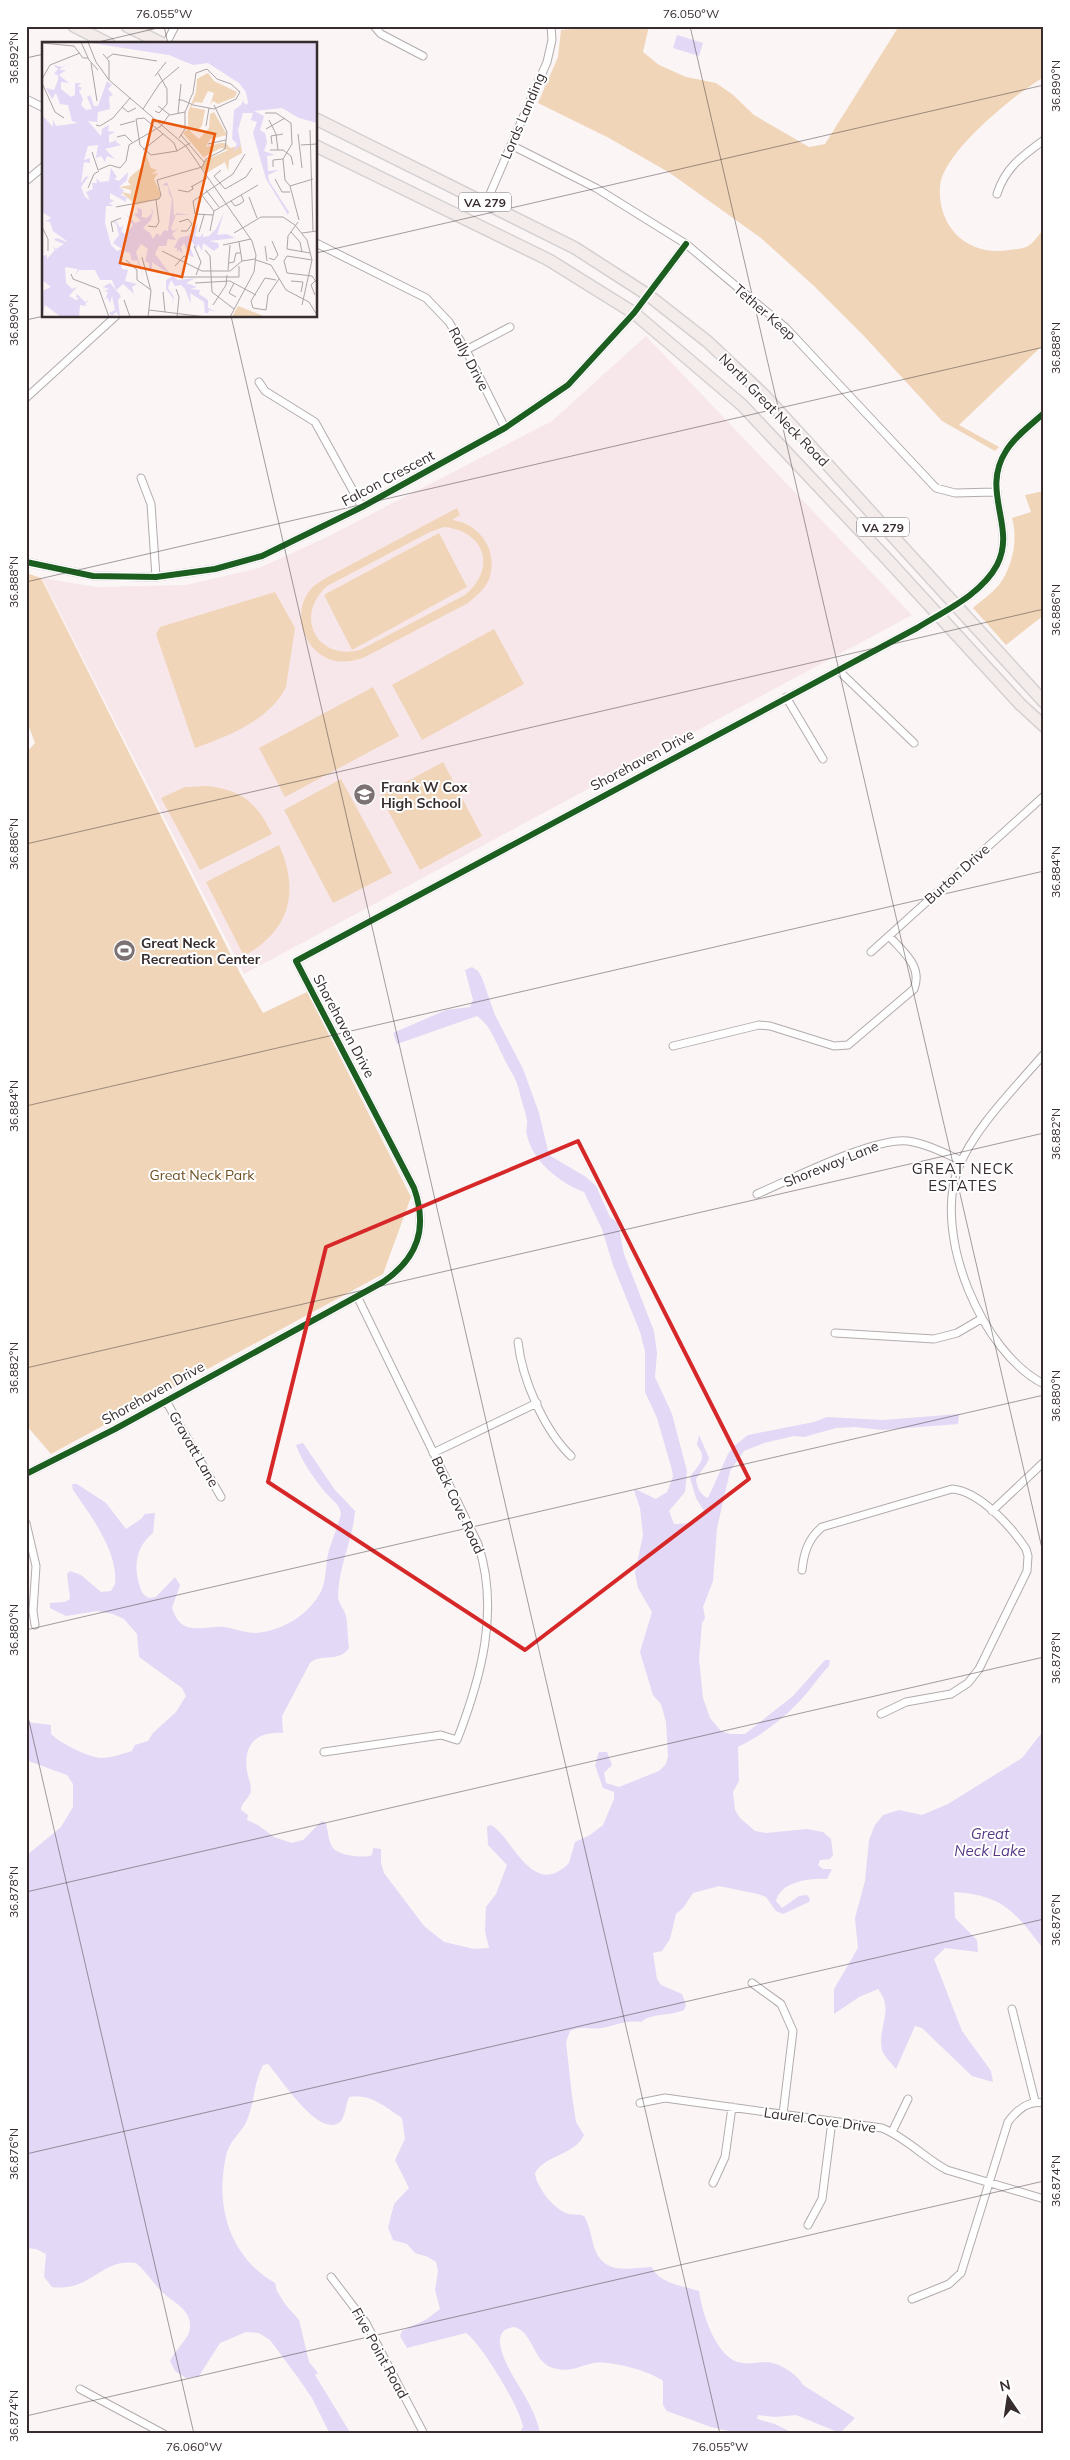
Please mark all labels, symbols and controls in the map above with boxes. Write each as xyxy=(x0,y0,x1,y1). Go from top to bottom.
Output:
text: 76.055°W xyxy=(136,6,192,21)
text: 76.050°W xyxy=(663,6,719,21)
text: 36.892°N xyxy=(6,32,21,84)
inset map xyxy=(42,42,318,318)
text: 36.890°N xyxy=(1048,60,1063,112)
street label: Lords Landing xyxy=(497,70,549,162)
road number: VA 279 xyxy=(459,192,511,212)
street label: Tether Keep xyxy=(730,280,800,344)
text: 36.890°N xyxy=(6,294,21,346)
text: 36.888°N xyxy=(1048,322,1063,374)
street label: Rally Drive xyxy=(445,324,493,394)
street label: North Great Neck Road xyxy=(715,350,833,470)
street label: Falcon Crescent xyxy=(338,446,438,510)
road number: VA 279 xyxy=(857,518,909,536)
text: 36.888°N xyxy=(6,556,21,608)
text: 36.886°N xyxy=(1048,584,1063,636)
street label: Shorehaven Drive xyxy=(587,725,697,795)
place label: Frank W Cox High School xyxy=(381,778,468,812)
school or university icon: Frank W Cox High School xyxy=(353,783,377,807)
text: 36.886°N xyxy=(6,818,21,870)
street label: Burton Drive xyxy=(921,840,993,908)
text: 36.884°N xyxy=(1048,846,1063,898)
place label: Great Neck Recreation Center xyxy=(141,934,261,968)
sports icon: Great Neck Recreation Center xyxy=(113,939,137,963)
street label: Shorehaven Drive xyxy=(309,971,379,1081)
text: 36.884°N xyxy=(6,1080,21,1132)
text: 36.882°N xyxy=(1048,1108,1063,1160)
street label: Shoreway Lane xyxy=(781,1137,881,1191)
district label: GREAT NECK ESTATES xyxy=(912,1159,1014,1195)
park label: Great Neck Park xyxy=(149,1166,255,1184)
text: 36.882°N xyxy=(6,1342,21,1394)
street label: Shorehaven Drive xyxy=(98,1357,208,1429)
text: 36.880°N xyxy=(1048,1370,1063,1422)
street label: Gravatt Lane xyxy=(165,1408,223,1490)
street label: Back Cove Road xyxy=(428,1453,488,1557)
text: 36.880°N xyxy=(6,1604,21,1656)
text: 36.878°N xyxy=(1048,1632,1063,1684)
water label: Great Neck Lake xyxy=(954,1824,1026,1860)
text: 36.878°N xyxy=(6,1866,21,1918)
text: 36.876°N xyxy=(1048,1894,1063,1946)
street label: Laurel Cove Drive xyxy=(763,2103,877,2137)
text: 36.876°N xyxy=(6,2128,21,2180)
text: 36.874°N xyxy=(1048,2155,1063,2207)
street label: Five Point Road xyxy=(348,2304,412,2402)
north arrow xyxy=(982,2372,1032,2422)
text: N xyxy=(998,2375,1012,2395)
text: 36.874°N xyxy=(6,2390,21,2442)
text: 76.060°W xyxy=(166,2439,222,2454)
text: 76.055°W xyxy=(692,2439,748,2454)

